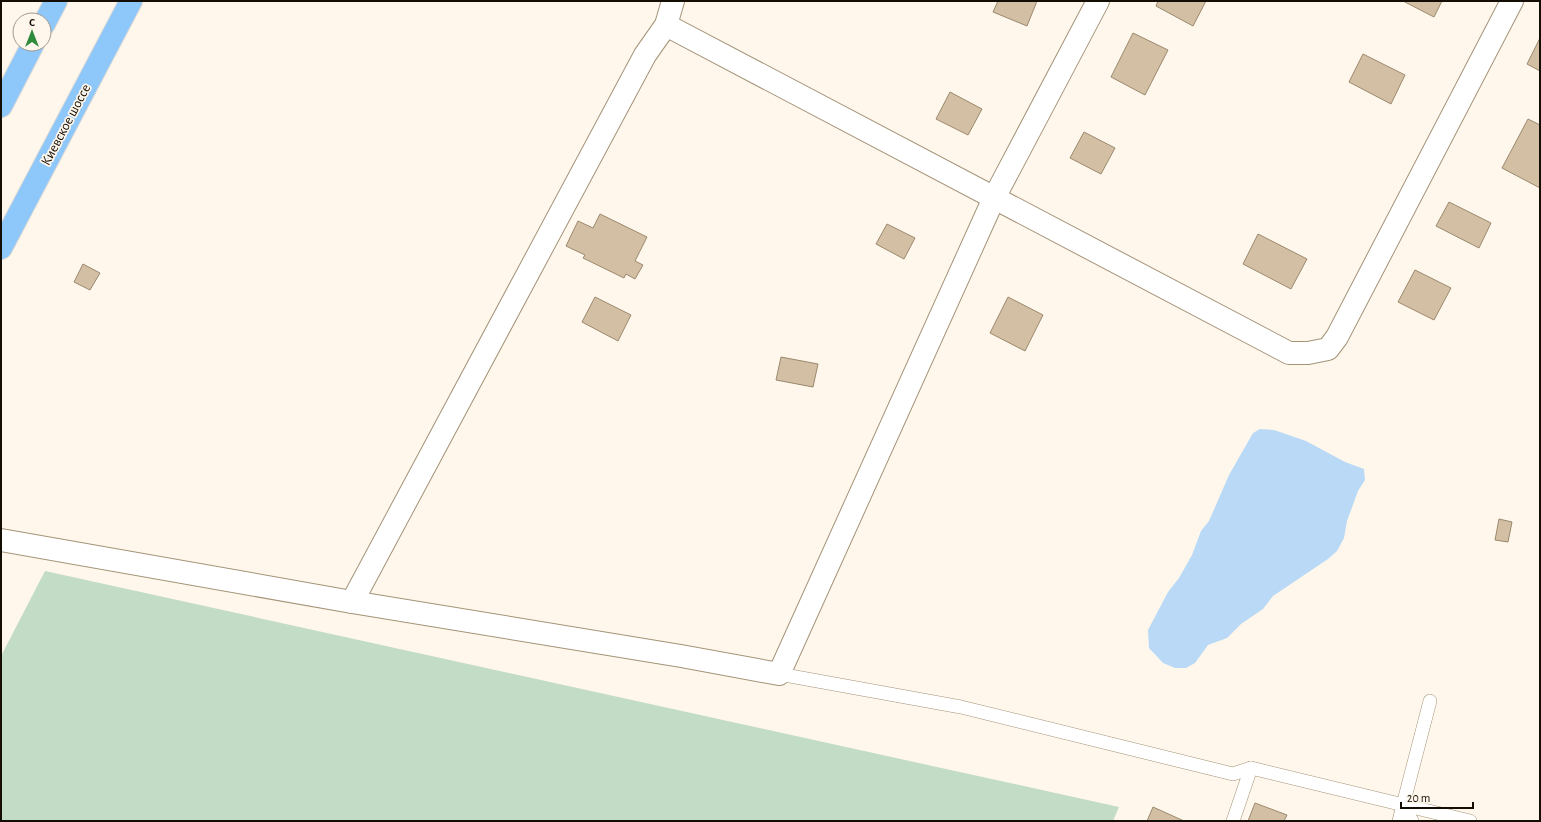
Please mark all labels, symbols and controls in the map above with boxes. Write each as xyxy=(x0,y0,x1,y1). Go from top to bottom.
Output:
north arrow xyxy=(12,12,52,52)
text: С xyxy=(29,17,35,28)
street label: Киевское шоссе xyxy=(39,82,93,168)
scale bar xyxy=(1401,784,1473,810)
text: 20 m xyxy=(1407,792,1430,804)

